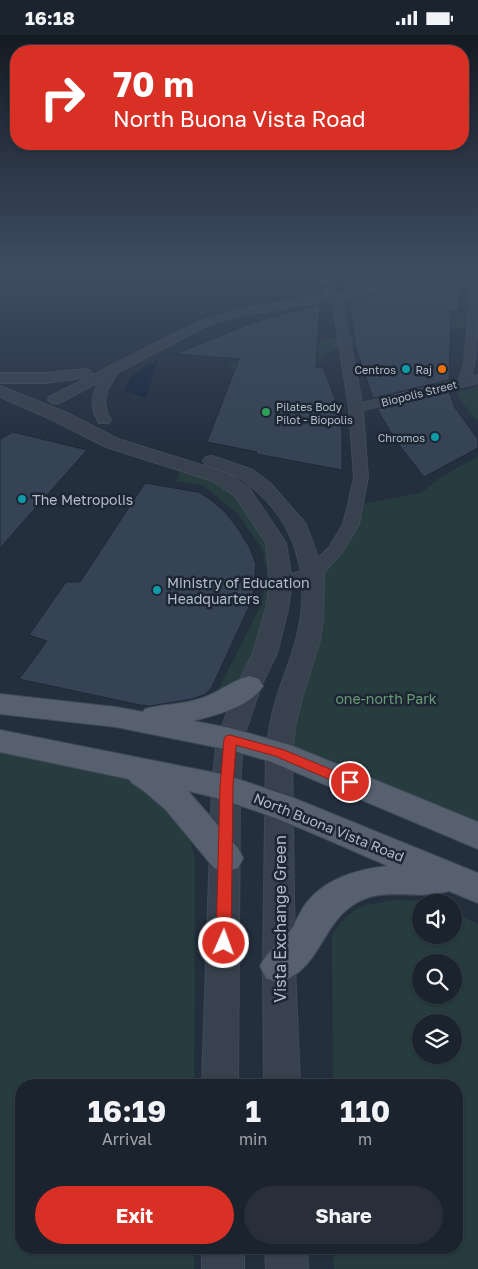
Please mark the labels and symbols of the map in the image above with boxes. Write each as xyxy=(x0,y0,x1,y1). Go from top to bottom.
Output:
place label: Centros xyxy=(354,363,396,376)
marker: Centros xyxy=(400,363,412,375)
place label: Raj xyxy=(415,363,432,376)
marker: Raj xyxy=(436,363,448,375)
street label: Biopolis Street xyxy=(380,377,458,409)
place label: Pilates Body Pilot - Biopolis xyxy=(276,400,353,426)
marker: Pilates Body Pilot - Biopolis xyxy=(260,406,272,418)
place label: Chromos xyxy=(378,431,425,444)
marker: Chromos xyxy=(429,431,441,443)
place label: The Metropolis xyxy=(32,491,133,508)
marker: The Metropolis xyxy=(16,493,28,505)
place label: Ministry of Education Headquarters xyxy=(167,574,310,607)
marker: Ministry of Education Headquarters xyxy=(151,584,163,596)
park label: one-north Park xyxy=(335,690,437,707)
pin xyxy=(329,761,371,803)
street label: North Buona Vista Road xyxy=(251,789,407,865)
street label: Vista Exchange Green xyxy=(270,835,290,1003)
position arrow xyxy=(197,916,249,968)

